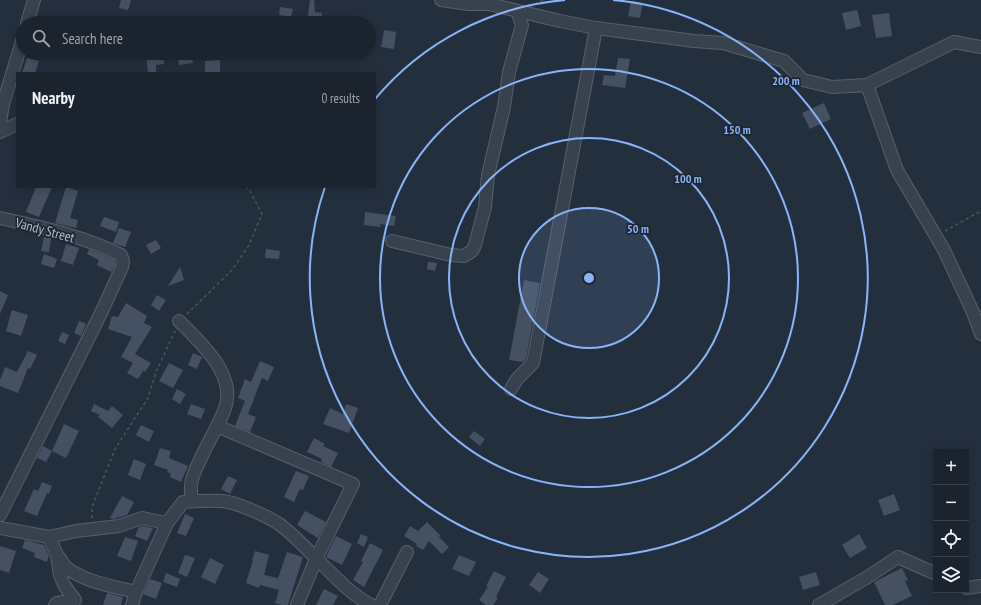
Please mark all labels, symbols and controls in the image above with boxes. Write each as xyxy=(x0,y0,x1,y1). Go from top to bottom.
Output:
search box xyxy=(16,16,376,60)
icon: search xyxy=(30,27,52,49)
text: Search here xyxy=(62,29,123,48)
text: 200 m xyxy=(772,73,800,88)
text: Nearby xyxy=(32,87,75,109)
text: 0 results xyxy=(321,90,360,107)
text: 150 m xyxy=(723,122,751,137)
text: 100 m xyxy=(674,171,702,186)
street label: Vandy Street xyxy=(12,213,77,247)
text: 50 m xyxy=(627,221,649,236)
centre of rings xyxy=(582,271,596,285)
map controls xyxy=(933,449,969,593)
button: + xyxy=(933,449,969,485)
button: − xyxy=(933,485,969,521)
button: locate xyxy=(933,521,969,557)
button: layers xyxy=(933,557,969,593)

